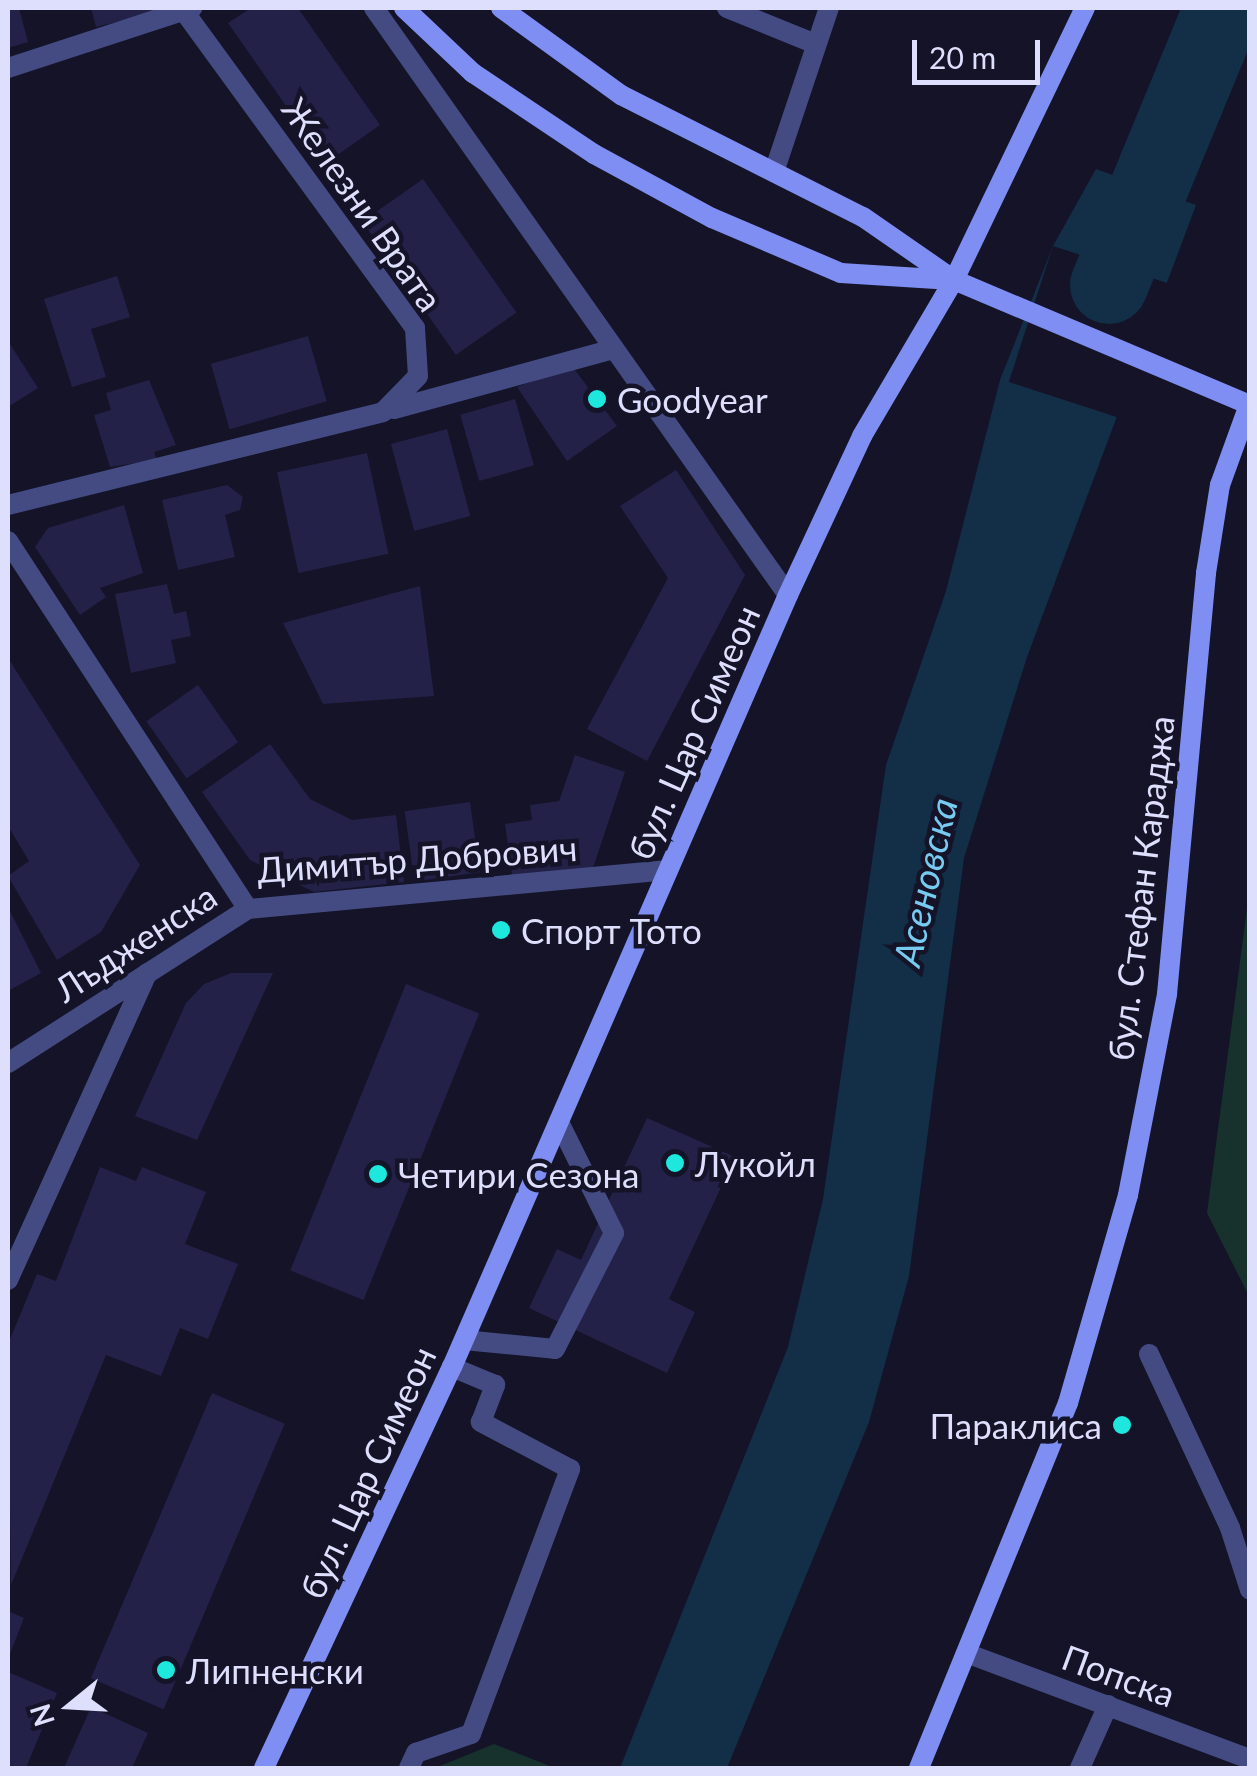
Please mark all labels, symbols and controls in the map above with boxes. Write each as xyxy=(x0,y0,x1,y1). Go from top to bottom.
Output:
scale bar xyxy=(917,20,1044,82)
text: 20 m xyxy=(929,39,996,75)
street label: Железни Врата xyxy=(274,89,452,319)
place label: Goodyear xyxy=(617,378,768,420)
marker: Goodyear xyxy=(586,388,608,410)
street label: бул. Цар Симеон xyxy=(618,599,768,865)
street label: бул. Стефан Караджа xyxy=(1098,713,1182,1063)
water label: Асеновска xyxy=(884,794,966,970)
street label: Димитър Добрович xyxy=(256,826,578,890)
street label: Лъдженска xyxy=(46,874,224,1010)
place label: Спорт Тото xyxy=(521,909,702,951)
marker: Спорт Тото xyxy=(490,919,512,941)
place label: Лукойл xyxy=(695,1142,816,1184)
marker: Лукойл xyxy=(664,1152,686,1174)
place label: Четири Сезона xyxy=(398,1153,640,1195)
marker: Четири Сезона xyxy=(367,1163,389,1185)
street label: бул. Цар Симеон xyxy=(290,1339,444,1605)
place label: Параклиса xyxy=(930,1404,1102,1446)
marker: Параклиса xyxy=(1111,1414,1133,1436)
street label: Попска xyxy=(1057,1635,1181,1715)
place label: Липненски xyxy=(186,1649,364,1691)
north arrow xyxy=(20,1656,120,1756)
marker: Липненски xyxy=(155,1659,177,1681)
text: N xyxy=(22,1700,61,1731)

